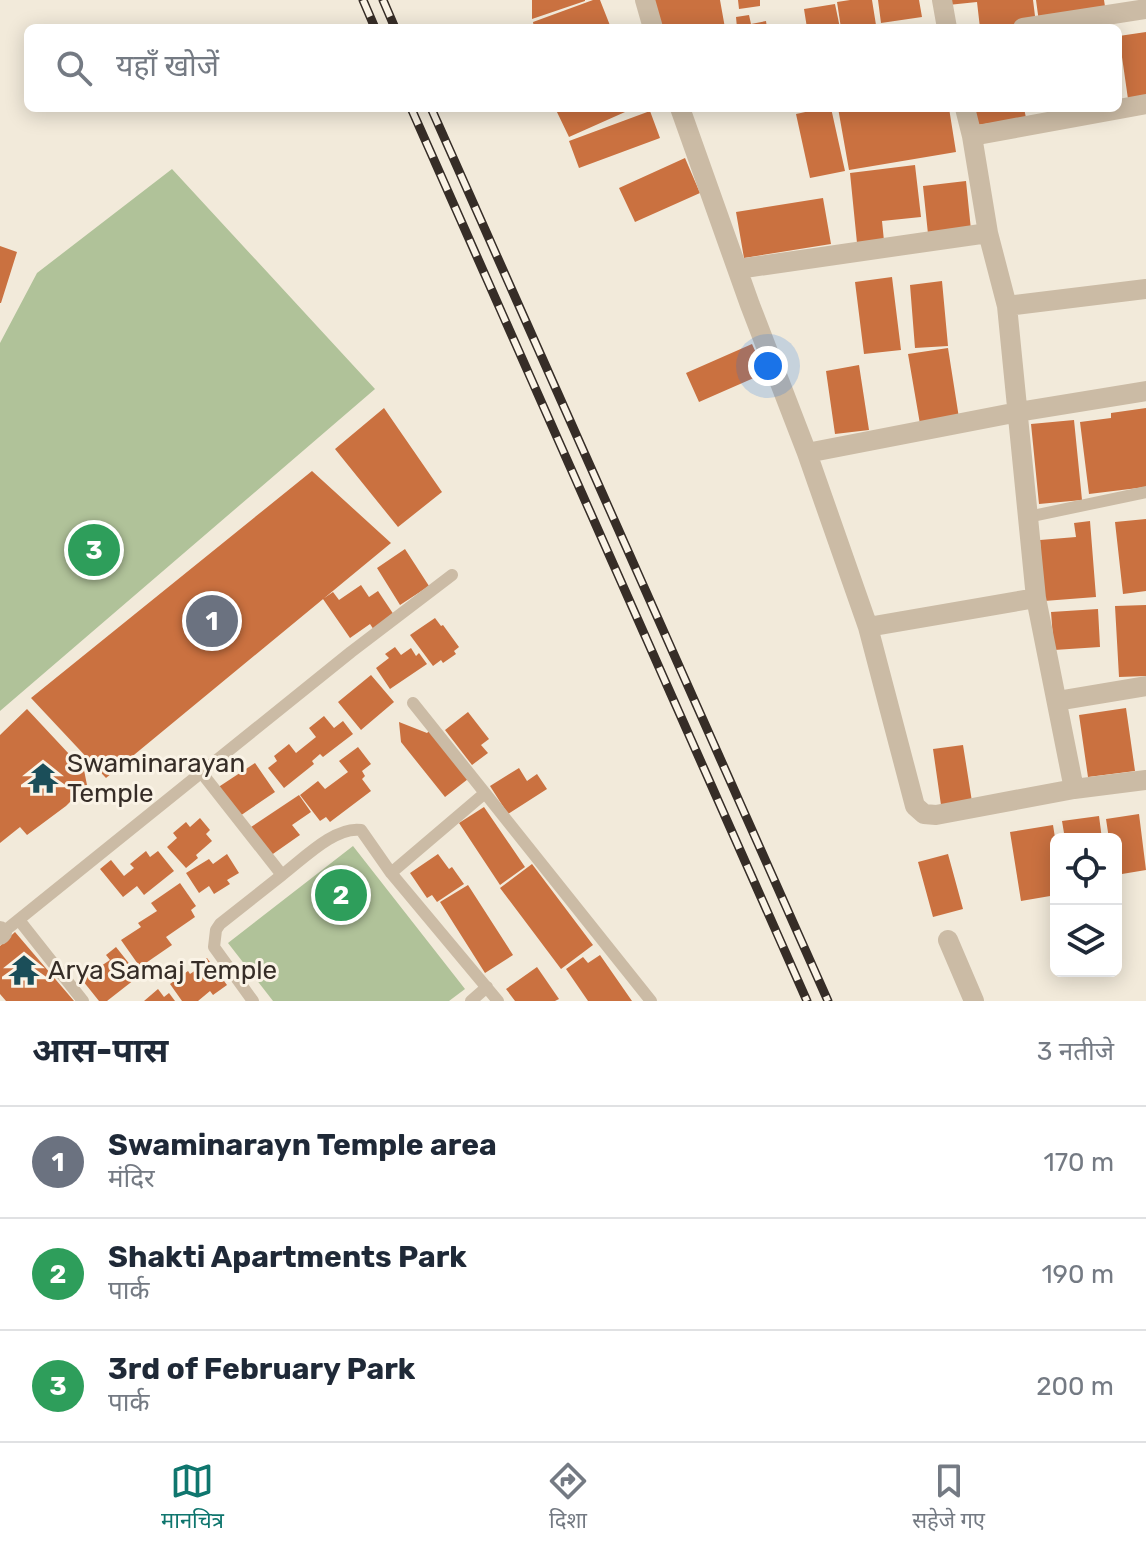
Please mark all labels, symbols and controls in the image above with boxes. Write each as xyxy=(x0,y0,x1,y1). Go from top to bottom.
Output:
search box xyxy=(24,24,1122,112)
icon: search xyxy=(52,46,96,90)
text: यहाँ खोजें xyxy=(116,48,219,84)
your location xyxy=(748,346,788,386)
pin: 3 xyxy=(68,520,120,580)
pin: 1 xyxy=(186,591,238,651)
place label: Swaminarayan Temple xyxy=(67,748,245,809)
temple icon: Swaminarayan Temple xyxy=(26,761,60,795)
map controls xyxy=(1050,833,1122,977)
button: locate xyxy=(1050,833,1122,905)
pin: 2 xyxy=(315,865,367,925)
button: layers xyxy=(1050,905,1122,977)
temple icon: Arya Samaj Temple xyxy=(7,953,41,987)
place label: Arya Samaj Temple xyxy=(48,955,277,986)
text: आस-पास xyxy=(32,1030,168,1071)
text: 3 नतीजे xyxy=(1037,1036,1114,1067)
text: Swaminarayn Temple area xyxy=(108,1127,497,1163)
text: 1 xyxy=(52,1147,64,1178)
text: 170 m xyxy=(1044,1147,1114,1178)
text: मंदिर xyxy=(108,1163,155,1194)
text: Shakti Apartments Park xyxy=(108,1239,467,1275)
text: 2 xyxy=(50,1259,66,1290)
text: 190 m xyxy=(1041,1259,1114,1290)
text: पार्क xyxy=(108,1275,149,1306)
text: 3rd of February Park xyxy=(108,1351,415,1387)
text: 3 xyxy=(49,1371,67,1402)
text: 200 m xyxy=(1036,1371,1114,1402)
text: पार्क xyxy=(108,1387,149,1418)
tab: मानचित्र xyxy=(161,1459,224,1537)
tab: दिशा xyxy=(546,1459,590,1537)
tab: सहेजे गए xyxy=(912,1459,985,1537)

